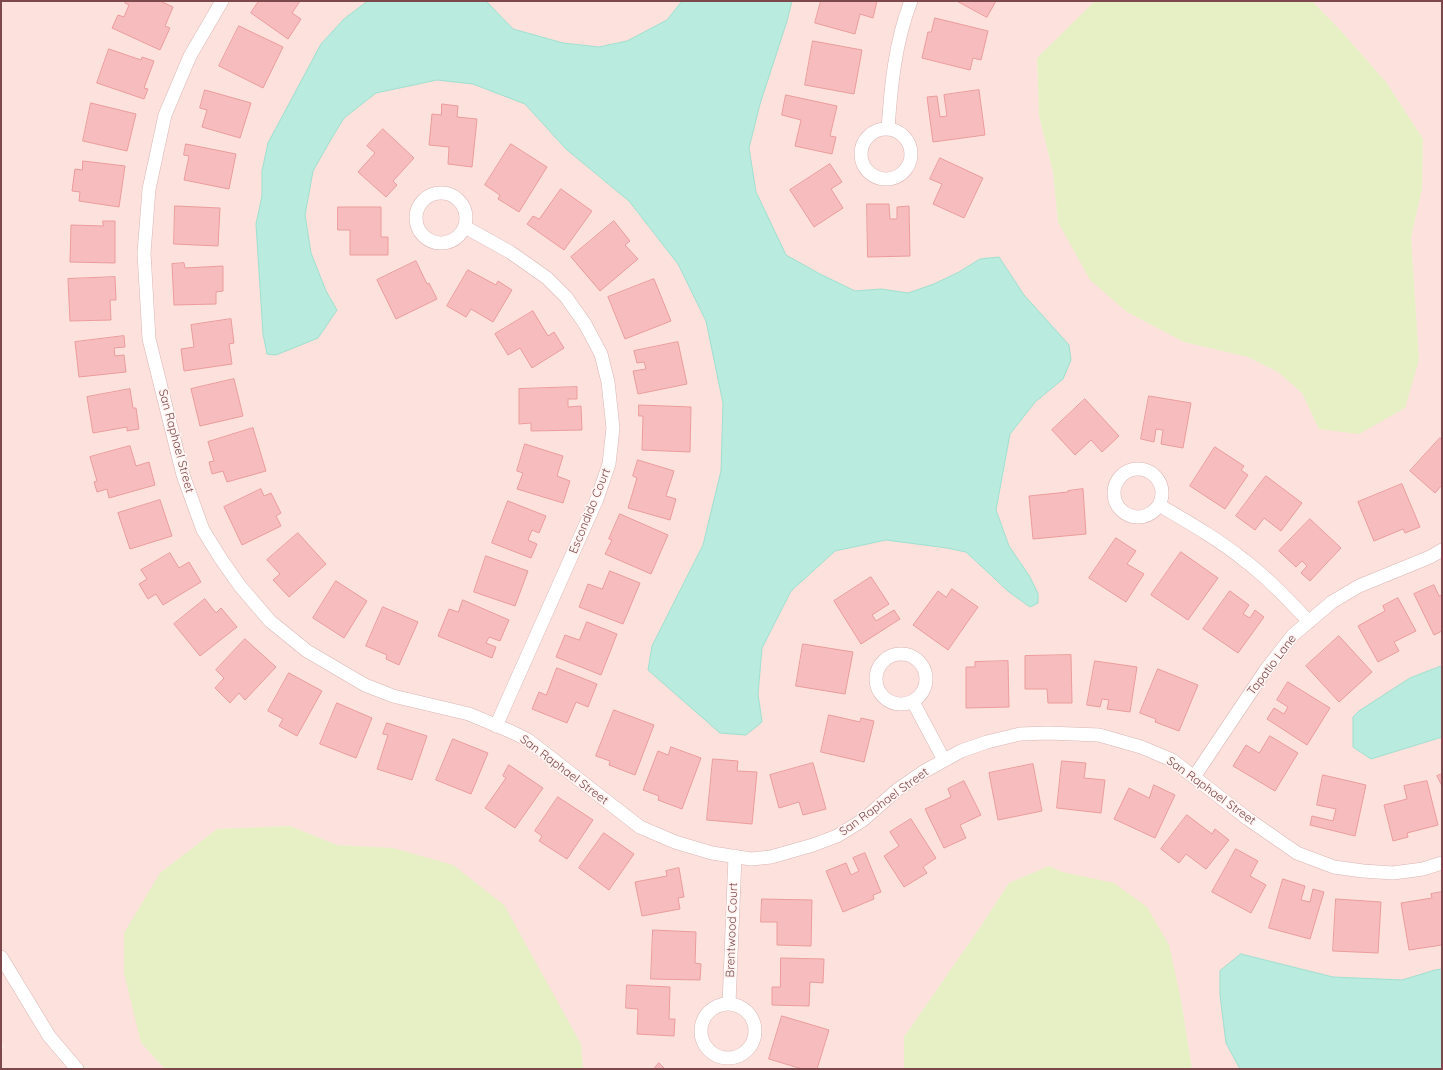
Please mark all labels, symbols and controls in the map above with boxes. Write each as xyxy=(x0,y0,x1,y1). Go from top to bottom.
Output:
street label: San Raphael Street xyxy=(155,388,197,494)
street label: Escondido Court xyxy=(566,466,614,556)
street label: Tapatio Lane xyxy=(1244,632,1300,698)
street label: San Raphael Street xyxy=(517,732,611,808)
street label: San Raphael Street xyxy=(1164,754,1258,828)
street label: San Raphael Street xyxy=(837,765,931,839)
street label: Brentwood Court xyxy=(723,882,741,978)

